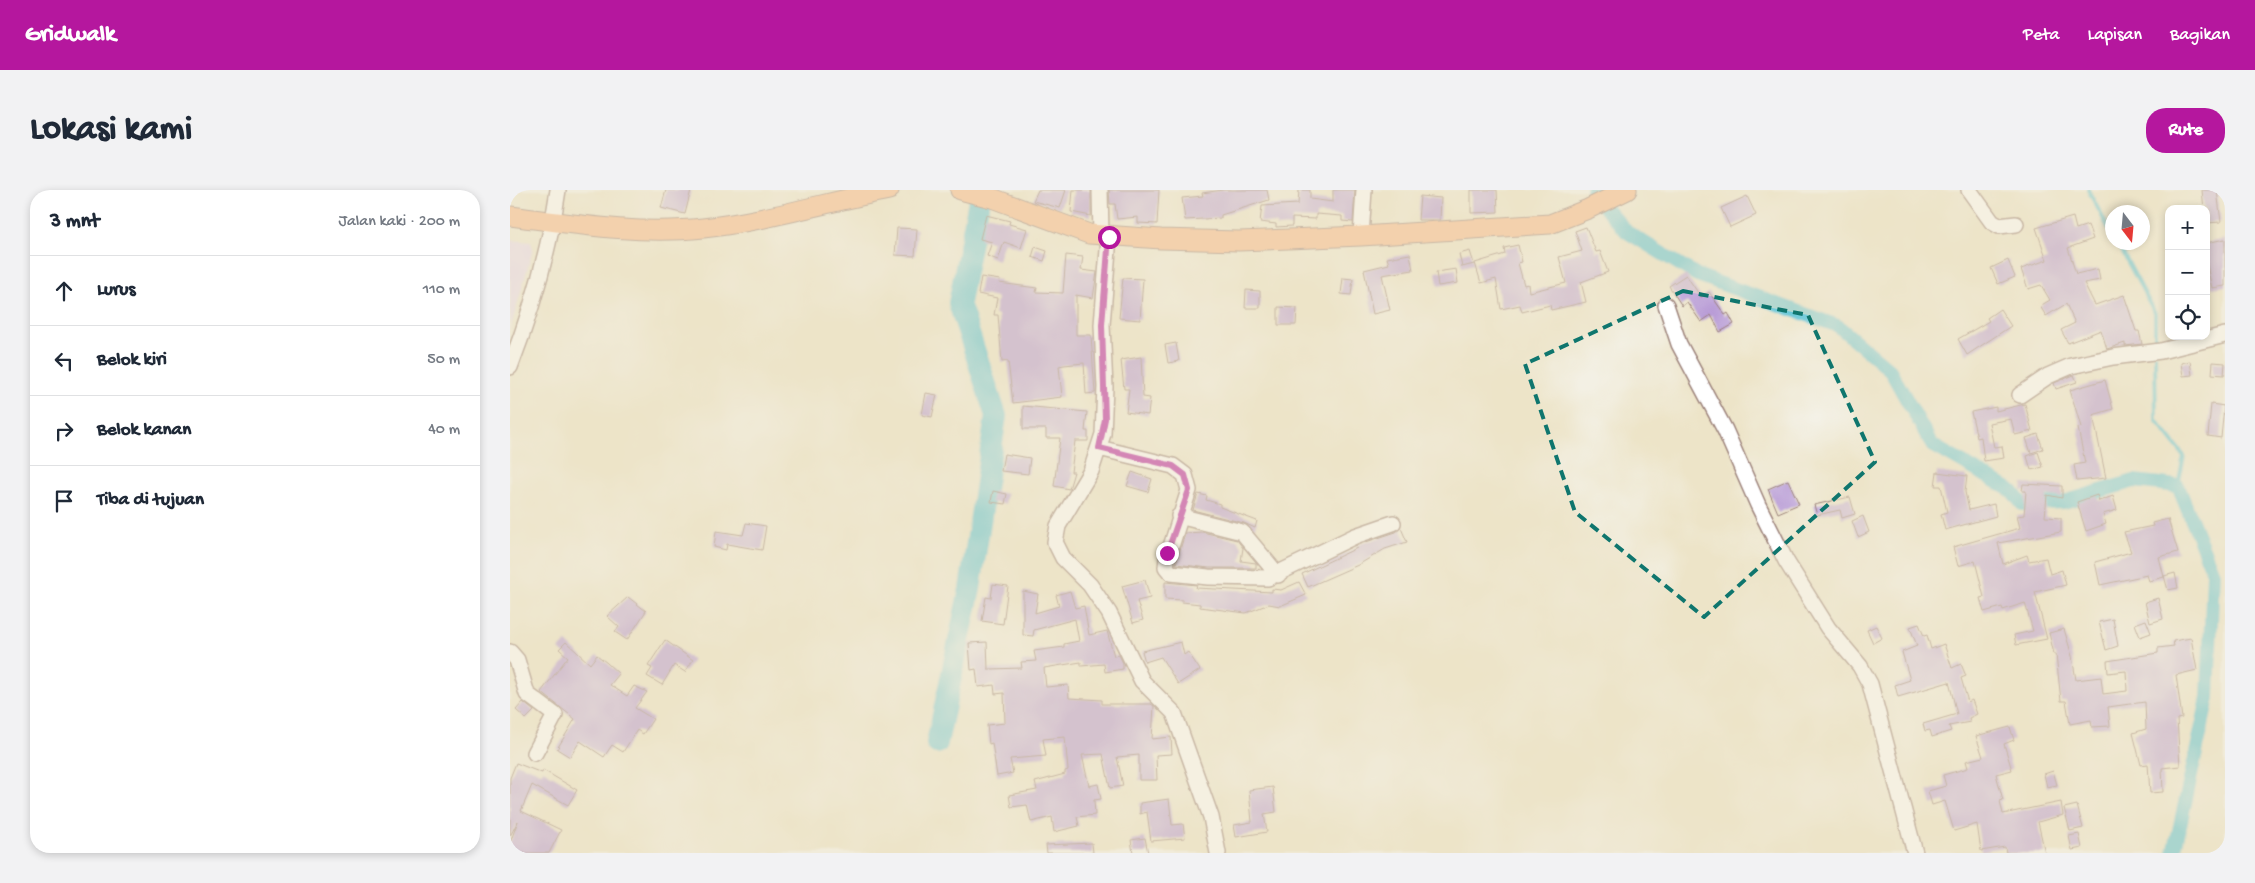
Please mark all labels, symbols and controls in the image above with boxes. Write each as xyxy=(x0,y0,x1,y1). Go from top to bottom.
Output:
text: Gridwalk xyxy=(25,21,116,50)
text: Peta xyxy=(2023,25,2060,46)
text: Lapisan xyxy=(2088,25,2142,46)
text: Bagikan xyxy=(2170,25,2230,46)
button: Rute xyxy=(2146,108,2225,153)
text: Lokasi kami xyxy=(30,110,192,151)
north arrow xyxy=(2105,205,2150,250)
map controls xyxy=(2165,205,2210,340)
button: + xyxy=(2165,205,2210,250)
text: 3 mnt xyxy=(50,210,99,235)
text: Jalan kaki · 200 m xyxy=(338,213,460,232)
route start xyxy=(1098,226,1121,249)
button: − xyxy=(2165,250,2210,295)
icon: ahead xyxy=(50,277,78,305)
text: Lurus xyxy=(97,279,136,302)
text: 110 m xyxy=(423,281,460,300)
button: locate xyxy=(2165,295,2210,340)
icon: left xyxy=(50,347,78,375)
text: Belok kiri xyxy=(97,349,167,372)
text: 50 m xyxy=(427,351,460,370)
icon: right xyxy=(50,417,78,445)
text: Belok kanan xyxy=(97,419,191,442)
text: 40 m xyxy=(428,421,460,440)
icon: arrive xyxy=(50,487,78,515)
text: Tiba di tujuan xyxy=(97,489,204,512)
route end xyxy=(1156,542,1179,565)

